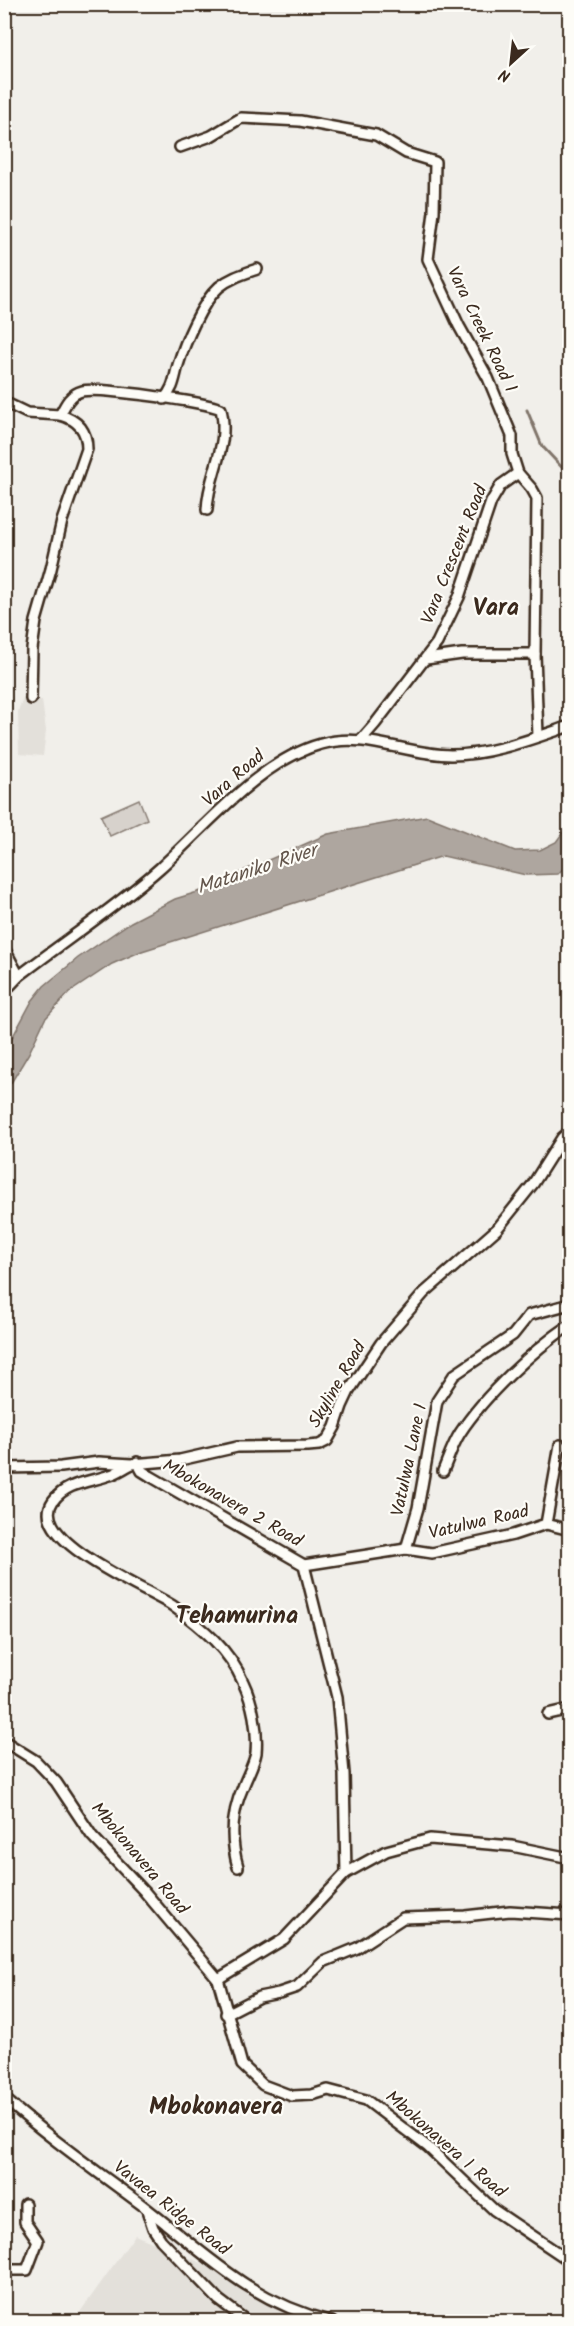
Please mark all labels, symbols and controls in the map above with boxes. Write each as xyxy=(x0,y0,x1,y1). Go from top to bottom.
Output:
north arrow xyxy=(481,33,541,93)
text: N xyxy=(495,62,515,88)
street label: Vara Creek Road 1 xyxy=(438,262,524,398)
street label: Vara Crescent Road xyxy=(414,480,497,629)
district label: Vara xyxy=(473,589,519,628)
street label: Vara Road xyxy=(196,743,273,815)
water label: Mataniko River xyxy=(193,834,325,904)
street label: Skyline Road xyxy=(301,1335,375,1434)
street label: Vatulwa Lane 1 xyxy=(384,1401,436,1519)
street label: Mbokonavera 2 Road xyxy=(157,1452,308,1556)
street label: Vatulwa Road xyxy=(426,1497,533,1549)
district label: Tehamurina xyxy=(176,1597,298,1636)
street label: Mbokonavera Road xyxy=(83,1796,196,1923)
street label: Mbokonavera 1 Road xyxy=(378,2084,513,2207)
district label: Mbokonavera xyxy=(149,2088,283,2127)
street label: Vavaea Ridge Road xyxy=(106,2154,236,2265)

